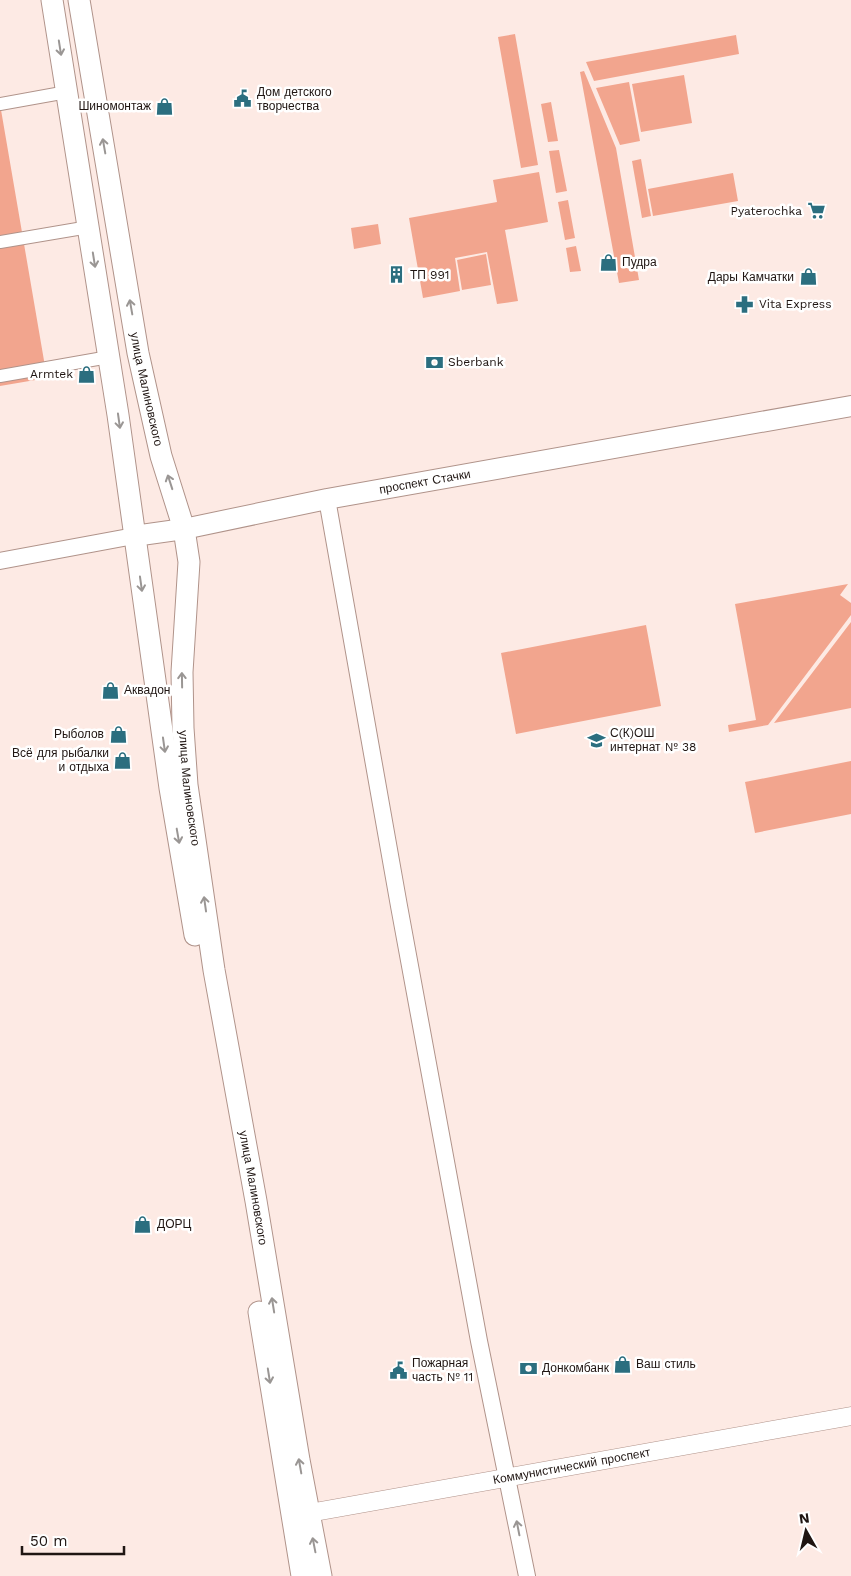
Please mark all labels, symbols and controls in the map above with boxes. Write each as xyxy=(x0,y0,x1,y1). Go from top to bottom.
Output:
one-way arrow xyxy=(55,40,65,56)
place label: Дом детского творчества xyxy=(257,85,332,113)
public building icon: Дом детского творчества xyxy=(233,89,253,109)
shop icon: Шиномонтаж xyxy=(155,96,175,116)
place label: Шиномонтаж xyxy=(78,99,151,113)
one-way arrow xyxy=(98,139,108,155)
supermarket icon: Pyaterochka xyxy=(806,201,826,221)
place label: Pyaterochka xyxy=(731,204,802,218)
one-way arrow xyxy=(89,252,99,268)
shop icon: Пудра xyxy=(598,252,618,272)
place label: Пудра xyxy=(622,255,657,269)
building icon: ТП 991 xyxy=(386,265,406,285)
shop icon: Дары Камчатки xyxy=(798,267,818,287)
place label: ТП 991 xyxy=(410,268,450,282)
place label: Дары Камчатки xyxy=(708,270,794,284)
pharmacy icon: Vita Express xyxy=(735,294,755,314)
place label: Vita Express xyxy=(759,297,831,311)
one-way arrow xyxy=(125,299,135,315)
street label: улица Малиновского xyxy=(128,331,166,448)
bank icon: Sberbank xyxy=(424,352,444,372)
place label: Sberbank xyxy=(448,355,504,369)
shop icon: Armtek xyxy=(77,364,97,384)
place label: Armtek xyxy=(30,367,73,381)
one-way arrow xyxy=(114,413,124,429)
street label: проспект Стачки xyxy=(378,467,472,497)
one-way arrow xyxy=(164,475,174,491)
one-way arrow xyxy=(136,576,146,592)
one-way arrow xyxy=(178,672,187,688)
shop icon: Аквадон xyxy=(100,680,120,700)
place label: Аквадон xyxy=(124,683,170,697)
shop icon: Рыболов xyxy=(108,724,128,744)
place label: С(К)ОШ интернат № 38 xyxy=(610,726,696,754)
place label: Рыболов xyxy=(54,727,104,741)
street label: улица Малиновского xyxy=(176,730,203,847)
school or university icon: С(К)ОШ интернат № 38 xyxy=(586,730,606,750)
one-way arrow xyxy=(159,737,169,753)
place label: Всё для рыбалки и отдыха xyxy=(12,746,109,774)
shop icon: Всё для рыбалки и отдыха xyxy=(113,750,133,770)
one-way arrow xyxy=(173,828,183,844)
one-way arrow xyxy=(199,896,209,912)
street label: улица Малиновского xyxy=(236,1129,270,1246)
shop icon: ДОРЦ xyxy=(133,1214,153,1234)
place label: ДОРЦ xyxy=(157,1217,191,1231)
one-way arrow xyxy=(268,1298,278,1314)
shop icon: Ваш стиль xyxy=(612,1354,632,1374)
place label: Пожарная часть № 11 xyxy=(412,1356,473,1384)
place label: Ваш стиль xyxy=(636,1357,696,1371)
bank icon: Донкомбанк xyxy=(518,1358,538,1378)
public building icon: Пожарная часть № 11 xyxy=(388,1360,408,1380)
place label: Донкомбанк xyxy=(542,1361,610,1375)
one-way arrow xyxy=(265,1367,275,1383)
street label: Коммунистический проспект xyxy=(492,1445,652,1487)
one-way arrow xyxy=(294,1458,304,1474)
north arrow xyxy=(781,1506,831,1556)
text: N xyxy=(798,1509,810,1527)
one-way arrow xyxy=(513,1521,522,1537)
scale bar xyxy=(22,1524,125,1556)
text: 50 m xyxy=(30,1532,67,1550)
one-way arrow xyxy=(309,1537,319,1553)

